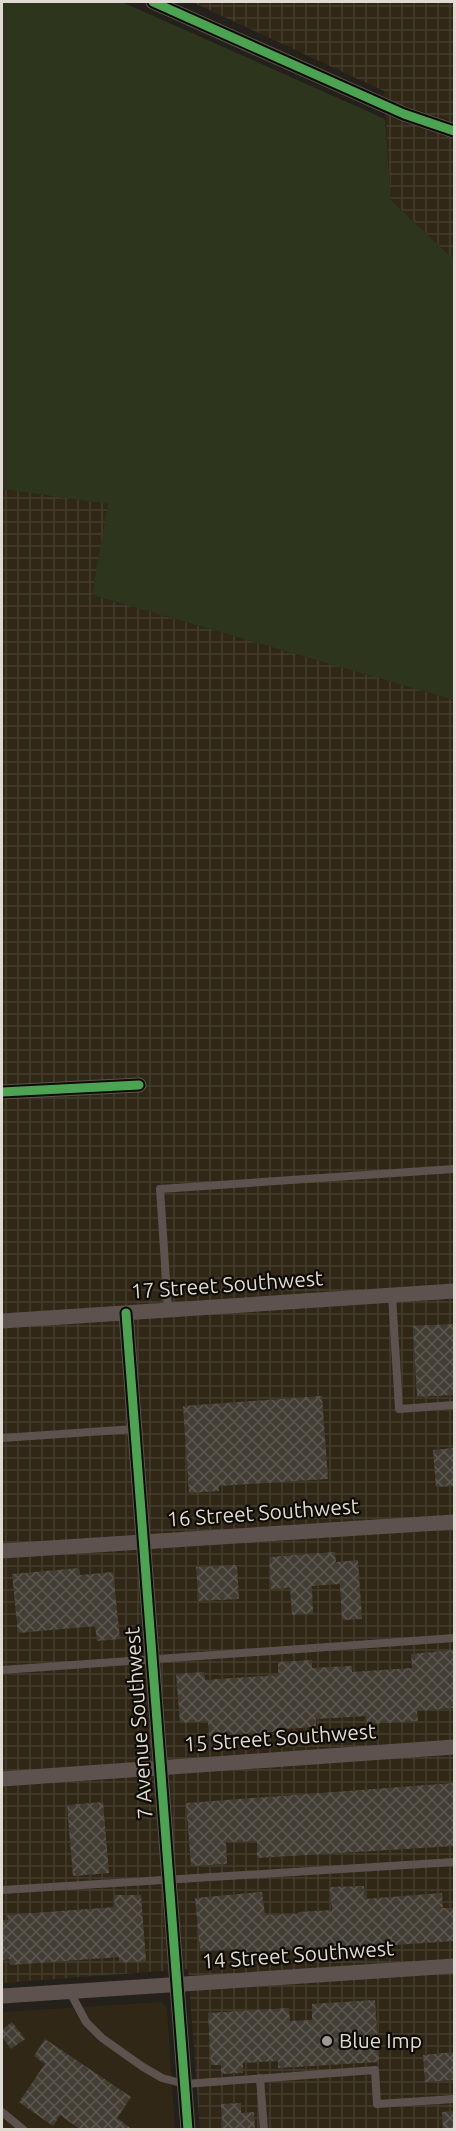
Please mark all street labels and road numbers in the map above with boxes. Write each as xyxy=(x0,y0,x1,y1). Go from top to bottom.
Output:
street label: 17 Street Southwest xyxy=(130,1265,324,1303)
street label: 16 Street Southwest xyxy=(166,1493,360,1531)
street label: 7 Avenue Southwest xyxy=(119,1626,157,1820)
street label: 15 Street Southwest xyxy=(183,1718,377,1756)
street label: 14 Street Southwest xyxy=(201,1935,395,1973)

